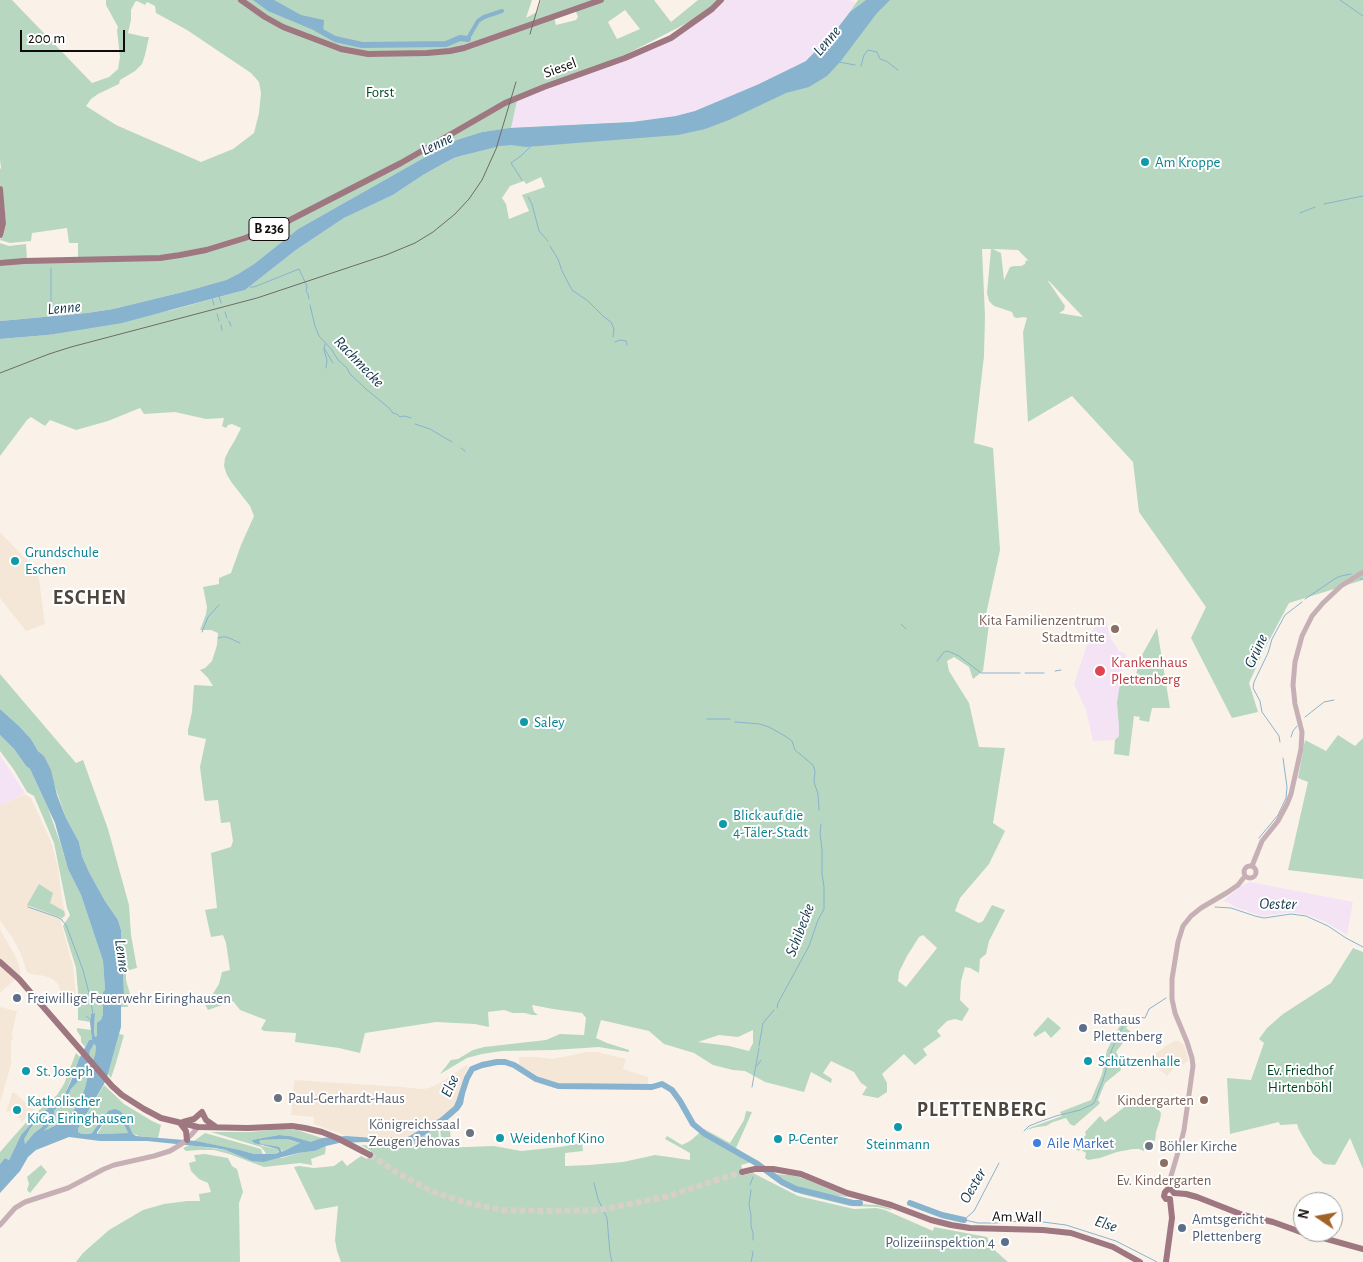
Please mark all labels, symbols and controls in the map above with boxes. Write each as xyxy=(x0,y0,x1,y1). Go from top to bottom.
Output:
scale bar xyxy=(22,20,128,52)
water label: Lenne xyxy=(809,22,845,60)
text: 200 m xyxy=(28,31,65,46)
street label: Siesel xyxy=(541,54,579,82)
park label: Forst xyxy=(366,83,394,101)
water label: Lenne xyxy=(418,128,456,160)
place label: Am Kroppe xyxy=(1155,153,1220,171)
marker: Am Kroppe xyxy=(1139,156,1151,168)
road number: B 236 xyxy=(249,218,289,240)
water label: Lenne xyxy=(47,297,81,319)
water label: Rachmecke xyxy=(330,332,388,392)
place label: Grundschule Eschen xyxy=(25,543,99,578)
marker: Grundschule Eschen xyxy=(9,555,21,567)
district label: ESCHEN xyxy=(52,586,128,610)
place label: Kita Familienzentrum Stadtmitte xyxy=(979,611,1105,646)
marker: Kita Familienzentrum Stadtmitte xyxy=(1109,623,1121,635)
water label: Grüne xyxy=(1240,631,1272,671)
place label: Krankenhaus Plettenberg xyxy=(1111,653,1187,688)
marker: Krankenhaus Plettenberg xyxy=(1093,664,1107,678)
place label: Saley xyxy=(534,713,565,731)
marker: Saley xyxy=(518,716,530,728)
place label: Blick auf die 4-Täler-Stadt xyxy=(733,806,808,841)
marker: Blick auf die 4-Täler-Stadt xyxy=(717,818,729,830)
water label: Oester xyxy=(1259,894,1297,914)
water label: Schibecke xyxy=(781,901,819,959)
water label: Lenne xyxy=(110,938,134,974)
place label: Freiwillige Feuerwehr Eiringhausen xyxy=(27,989,231,1007)
marker: Freiwillige Feuerwehr Eiringhausen xyxy=(11,992,23,1004)
place label: Rathaus Plettenberg xyxy=(1093,1010,1162,1045)
marker: Rathaus Plettenberg xyxy=(1077,1022,1089,1034)
place label: Schützenhalle xyxy=(1098,1052,1180,1070)
marker: Schützenhalle xyxy=(1082,1055,1094,1067)
park label: Ev. Friedhof Hirtenböhl xyxy=(1267,1061,1333,1096)
place label: St. Joseph xyxy=(36,1062,93,1080)
marker: St. Joseph xyxy=(20,1065,32,1077)
water label: Else xyxy=(437,1072,463,1100)
place label: Paul-Gerhardt-Haus xyxy=(288,1089,405,1107)
place label: Kindergarten xyxy=(1117,1091,1194,1109)
place label: Katholischer KiGa Eiringhausen xyxy=(27,1092,134,1127)
marker: Paul-Gerhardt-Haus xyxy=(272,1092,284,1104)
marker: Kindergarten xyxy=(1198,1094,1210,1106)
district label: PLETTENBERG xyxy=(915,1098,1049,1122)
marker: Katholischer KiGa Eiringhausen xyxy=(11,1104,23,1116)
place label: Königreichssaal Zeugen Jehovas xyxy=(369,1115,460,1150)
marker: Steinmann xyxy=(892,1121,904,1133)
marker: Königreichssaal Zeugen Jehovas xyxy=(464,1127,476,1139)
place label: Weidenhof Kino xyxy=(510,1129,605,1147)
place label: P-Center xyxy=(788,1130,838,1148)
marker: Weidenhof Kino xyxy=(494,1132,506,1144)
marker: P-Center xyxy=(772,1133,784,1145)
place label: Aile Market xyxy=(1047,1134,1114,1152)
place label: Steinmann xyxy=(866,1135,930,1153)
marker: Aile Market xyxy=(1031,1137,1043,1149)
place label: Böhler Kirche xyxy=(1159,1137,1237,1155)
marker: Böhler Kirche xyxy=(1143,1140,1155,1152)
marker: Ev. Kindergarten xyxy=(1158,1157,1170,1169)
water label: Oester xyxy=(955,1165,991,1207)
place label: Ev. Kindergarten xyxy=(1116,1171,1212,1189)
north arrow xyxy=(1293,1192,1343,1242)
street label: Am Wall xyxy=(992,1208,1042,1226)
text: N xyxy=(1296,1208,1312,1220)
place label: Amtsgericht Plettenberg xyxy=(1192,1210,1264,1245)
water label: Else xyxy=(1092,1211,1120,1237)
marker: Amtsgericht Plettenberg xyxy=(1176,1222,1188,1234)
place label: Polizeiinspektion 4 xyxy=(885,1233,995,1251)
marker: Polizeiinspektion 4 xyxy=(999,1236,1011,1248)

